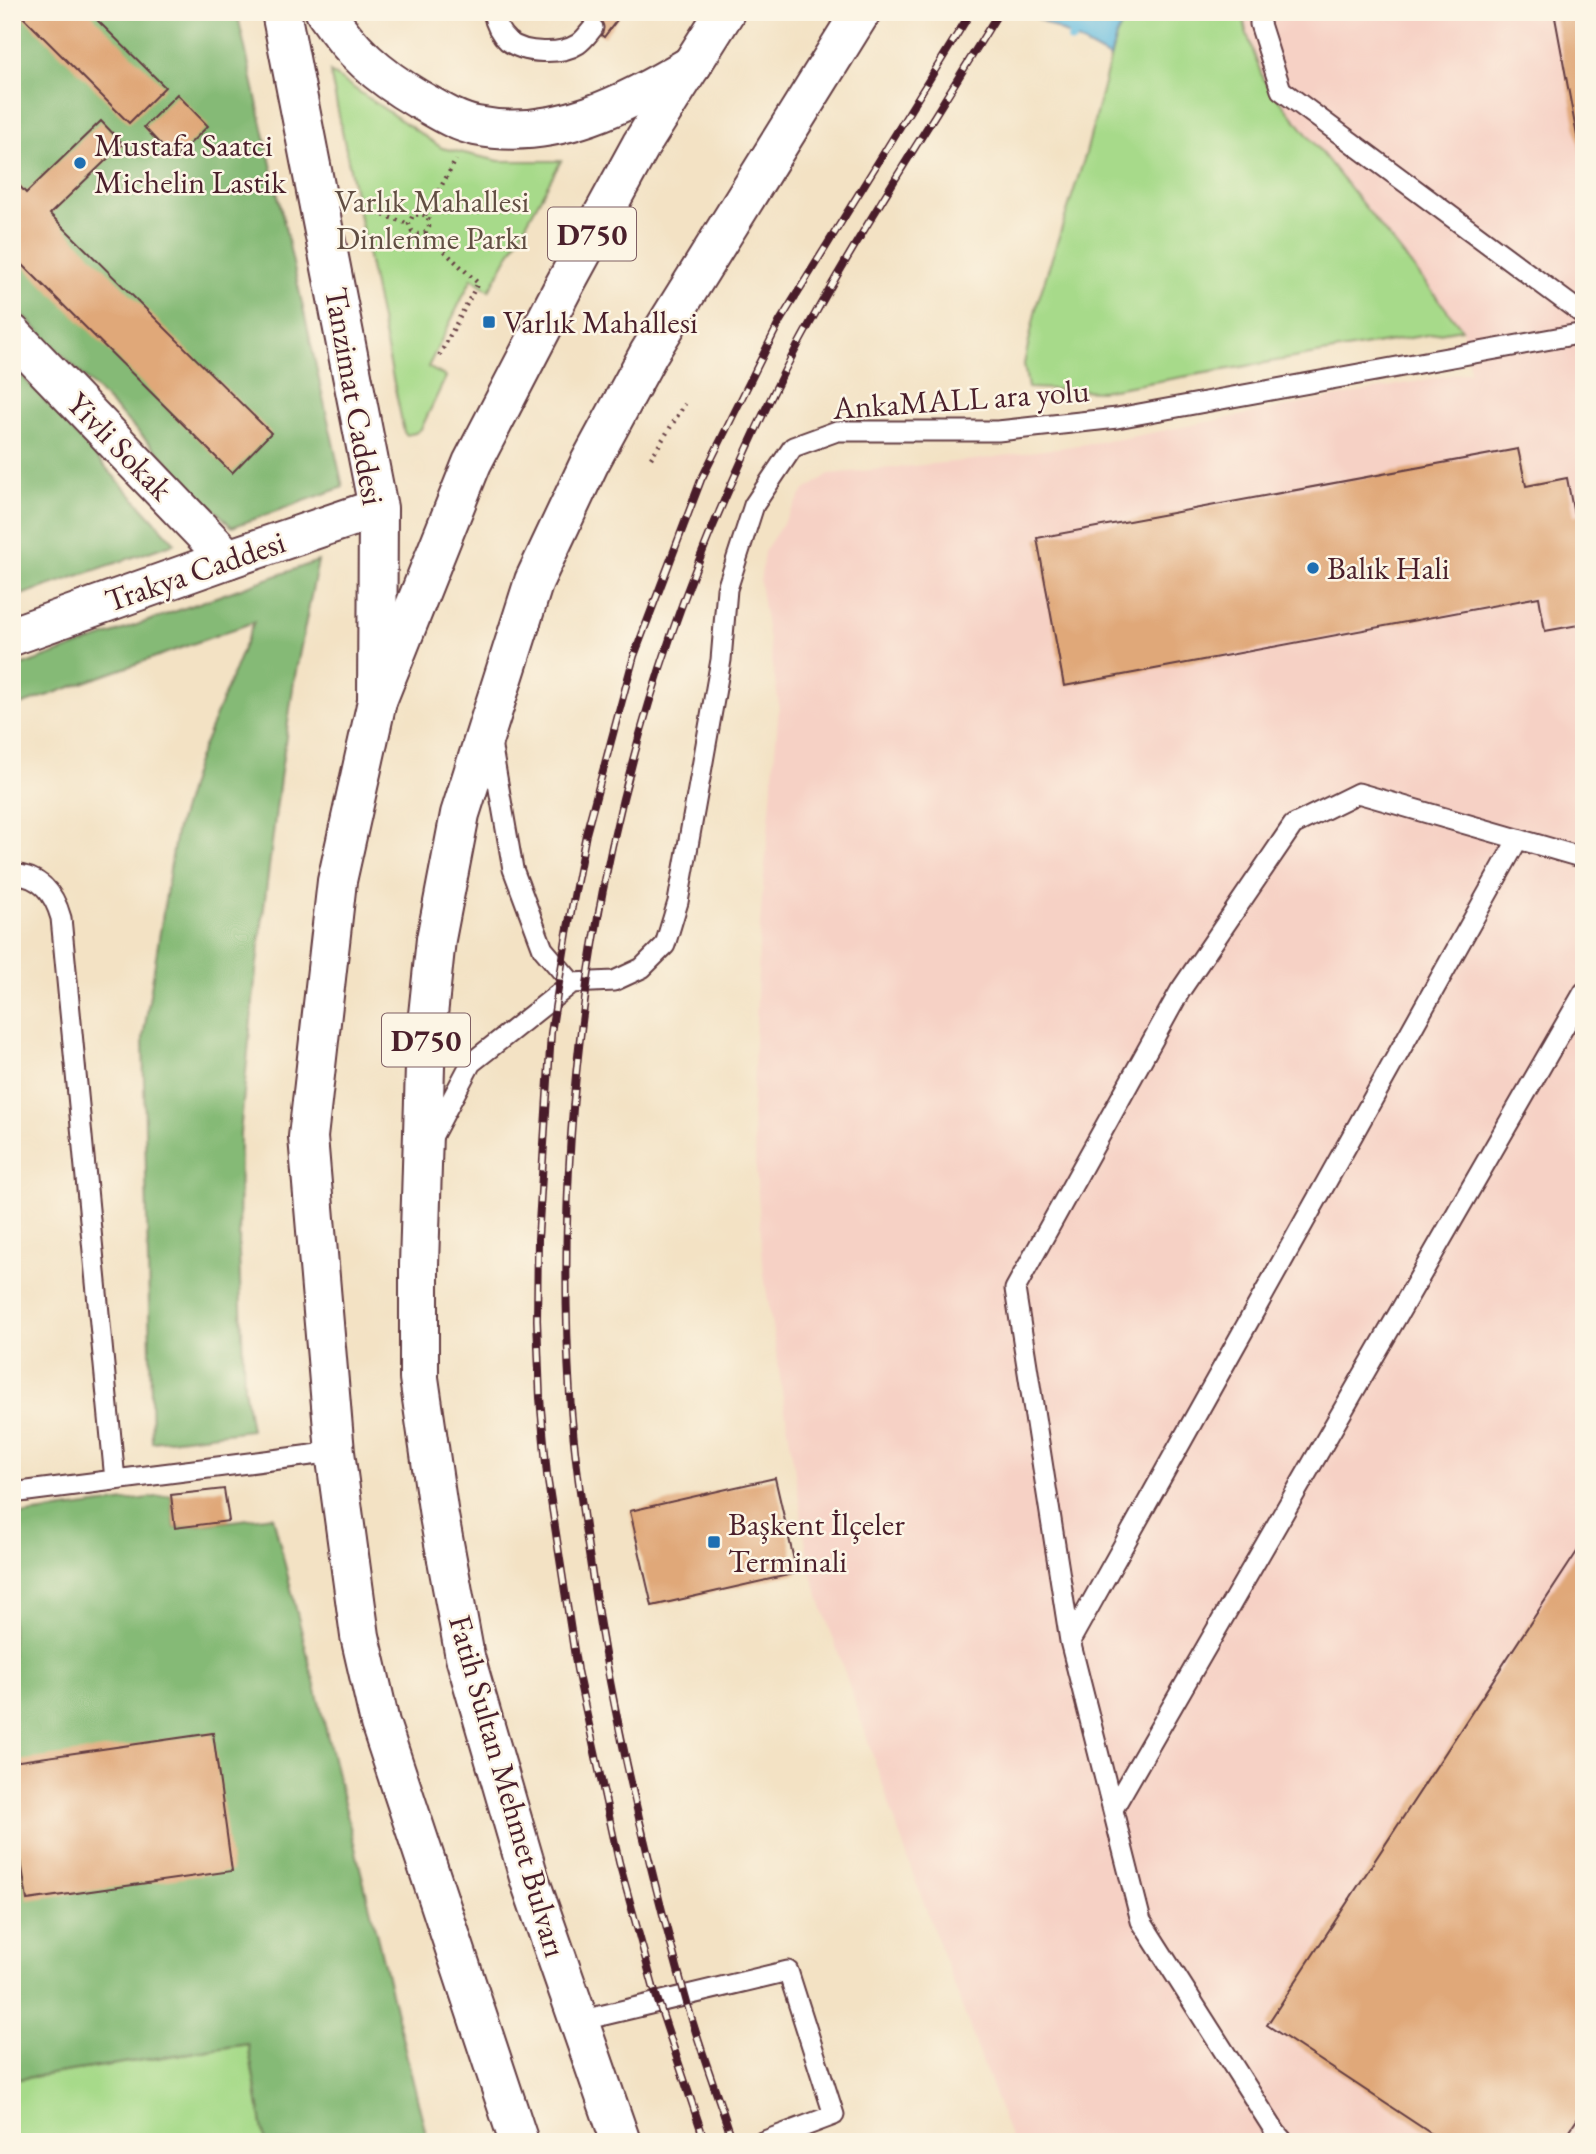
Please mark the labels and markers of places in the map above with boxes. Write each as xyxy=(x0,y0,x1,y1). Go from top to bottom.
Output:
place label: Mustafa Saatci Michelin Lastik xyxy=(94,124,287,203)
marker: Mustafa Saatci Michelin Lastik xyxy=(72,155,88,171)
place label: Varlık Mahallesi xyxy=(503,301,698,343)
marker: Varlık Mahallesi xyxy=(481,314,497,330)
place label: Balık Hali xyxy=(1327,547,1450,589)
marker: Balık Hali xyxy=(1305,560,1321,576)
place label: Başkent İlçeler Terminali xyxy=(728,1503,905,1582)
marker: Başkent İlçeler Terminali xyxy=(706,1534,722,1550)

